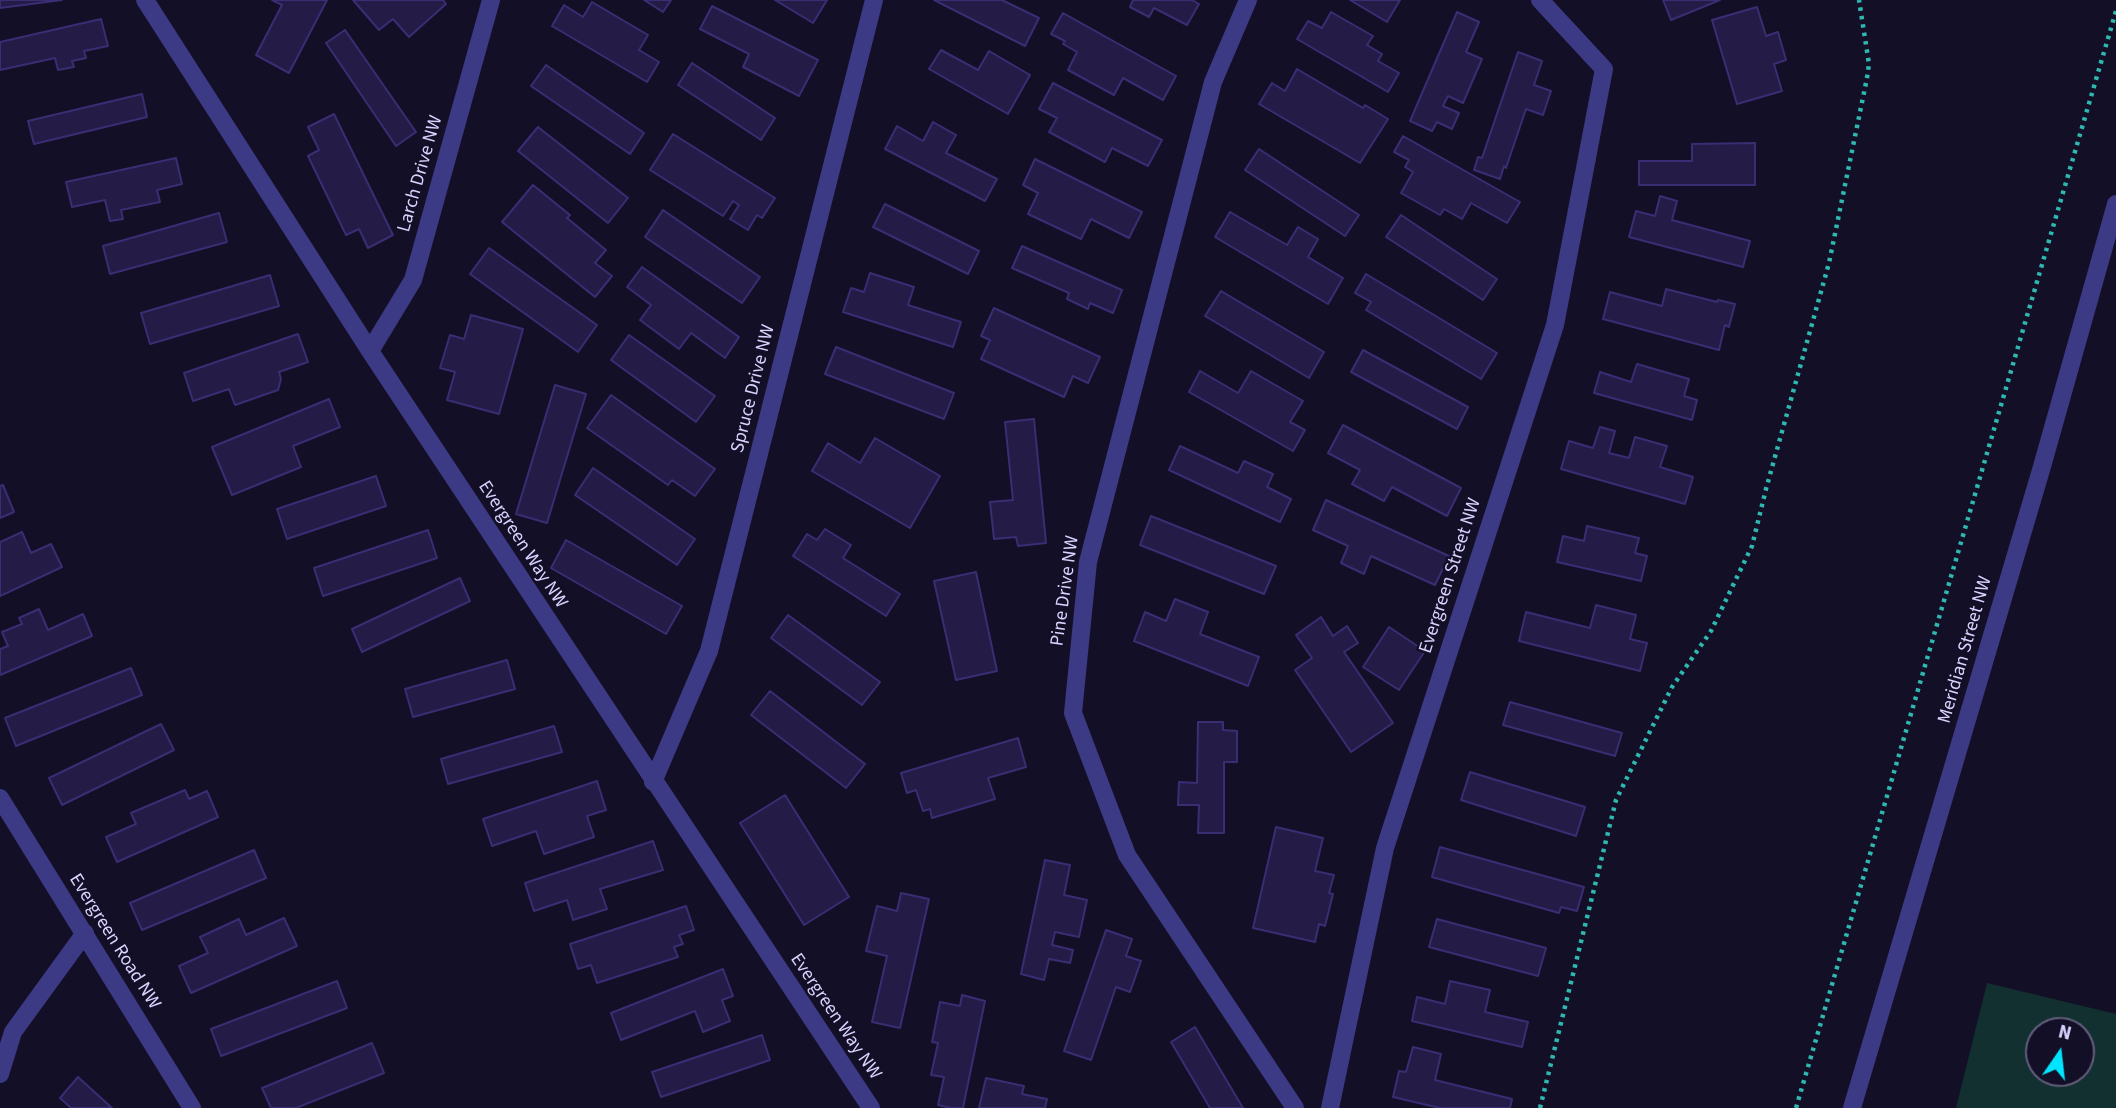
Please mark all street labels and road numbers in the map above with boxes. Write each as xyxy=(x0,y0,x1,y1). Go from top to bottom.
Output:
street label: Larch Drive NW xyxy=(393,113,449,235)
street label: Spruce Drive NW xyxy=(727,323,781,455)
street label: Evergreen Way NW xyxy=(472,477,572,613)
street label: Evergreen Street NW xyxy=(1415,495,1487,657)
street label: Pine Drive NW xyxy=(1047,534,1085,648)
street label: Meridian Street NW xyxy=(1934,574,1998,726)
street label: Evergreen Road NW xyxy=(63,870,165,1014)
street label: Evergreen Way NW xyxy=(784,949,886,1085)

